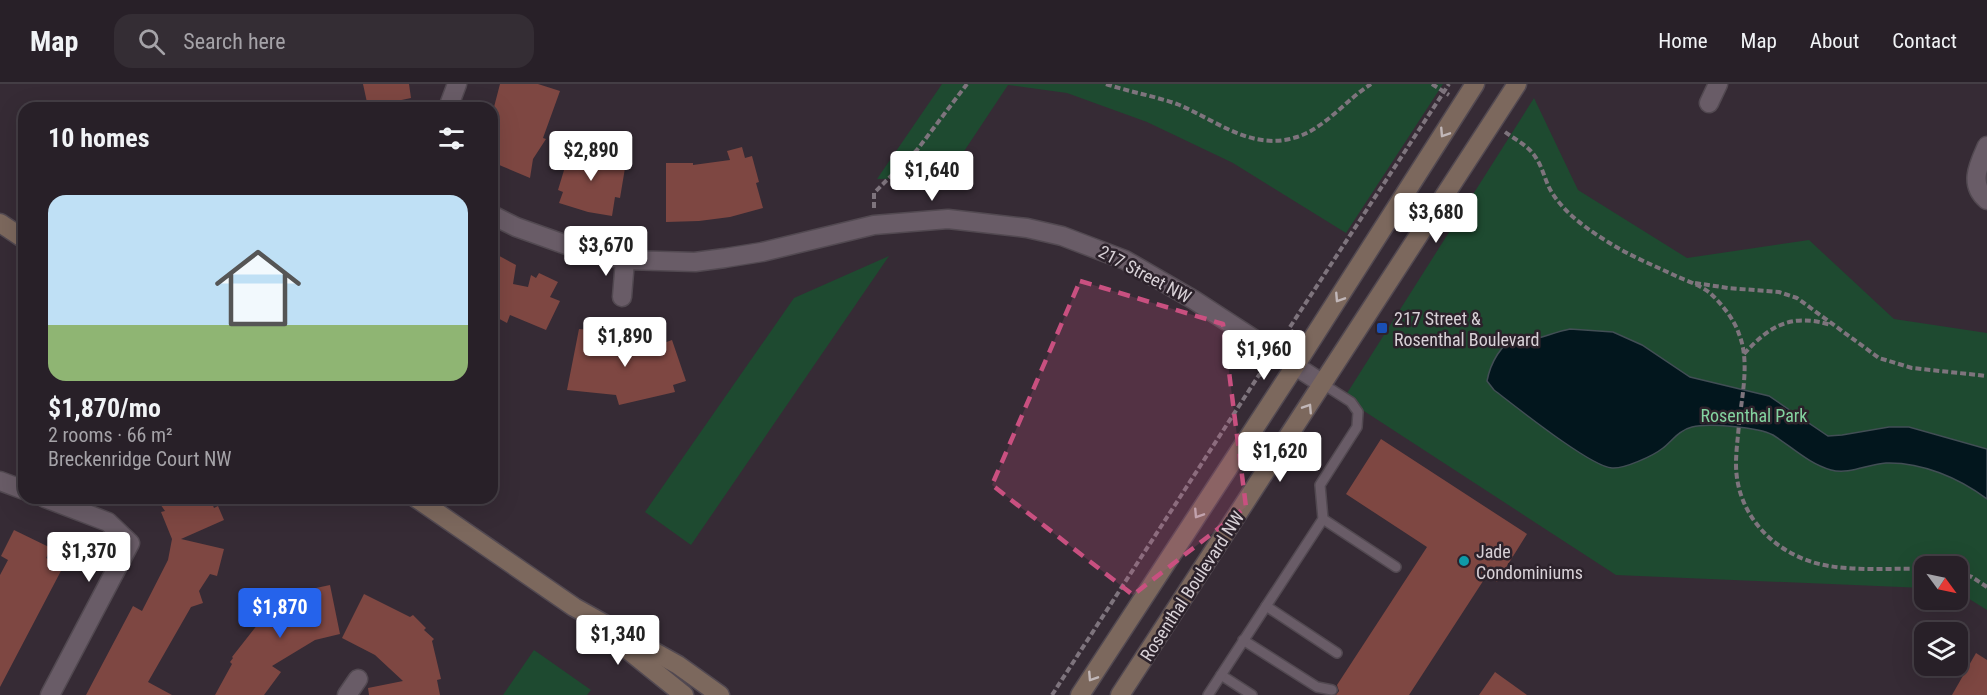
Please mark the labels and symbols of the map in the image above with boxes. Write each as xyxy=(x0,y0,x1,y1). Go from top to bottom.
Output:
one-way arrow xyxy=(1440,127,1451,138)
pin: $2,890 xyxy=(542,131,640,182)
pin: $1,640 xyxy=(883,151,981,202)
pin: $3,680 xyxy=(1387,193,1485,244)
pin: $3,670 xyxy=(557,226,655,277)
street label: 217 Street NW xyxy=(1095,241,1195,307)
one-way arrow xyxy=(1335,291,1346,302)
place label: 217 Street & Rosenthal Boulevard xyxy=(1394,308,1539,350)
pin: $1,890 xyxy=(576,317,674,368)
marker: 217 Street & Rosenthal Boulevard xyxy=(1375,321,1389,335)
pin: $1,960 xyxy=(1215,330,1313,381)
one-way arrow xyxy=(1301,404,1312,415)
park label: Rosenthal Park xyxy=(1701,405,1807,426)
pin: $1,620 xyxy=(1231,432,1329,483)
street label: Rosenthal Boulevard NW xyxy=(1136,507,1248,665)
one-way arrow xyxy=(1194,508,1206,518)
pin: $1,370 xyxy=(40,532,138,583)
place label: Jade Condominiums xyxy=(1476,541,1583,583)
marker: Jade Condominiums xyxy=(1457,554,1471,568)
north arrow xyxy=(1914,556,1968,610)
pin: $1,870 xyxy=(231,588,329,639)
pin: $1,340 xyxy=(569,615,667,666)
one-way arrow xyxy=(1087,671,1099,681)

